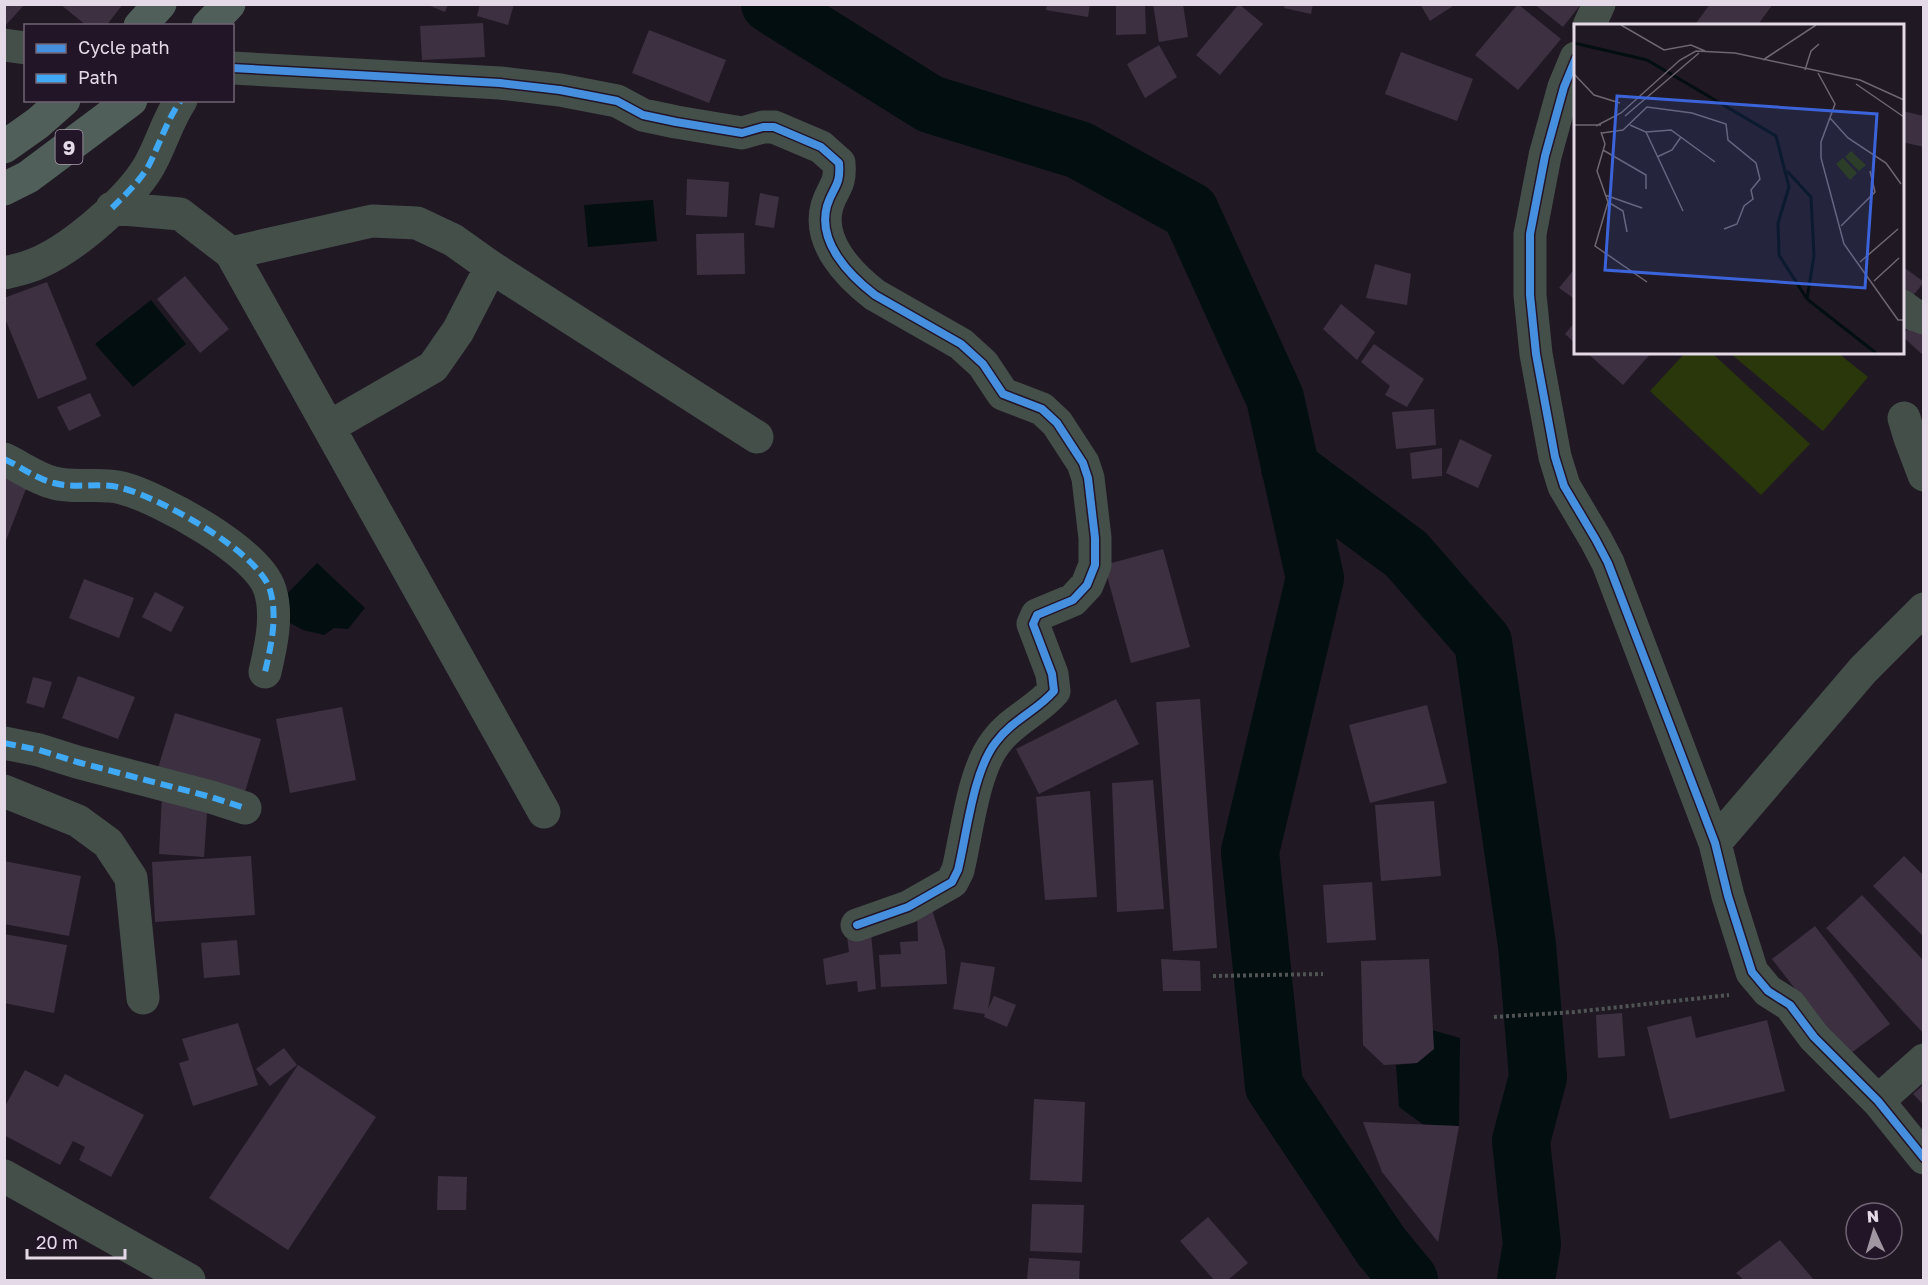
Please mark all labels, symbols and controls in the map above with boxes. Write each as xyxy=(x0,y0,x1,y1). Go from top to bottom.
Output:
legend xyxy=(24,24,234,102)
inset map xyxy=(1574,24,1904,354)
text: Cycle path xyxy=(78,36,170,58)
text: Path xyxy=(78,66,118,88)
road number: 9 xyxy=(56,130,82,164)
north arrow xyxy=(1844,1201,1904,1261)
text: N xyxy=(1866,1206,1880,1226)
scale bar xyxy=(27,1222,124,1260)
text: 20 m xyxy=(36,1231,78,1253)

